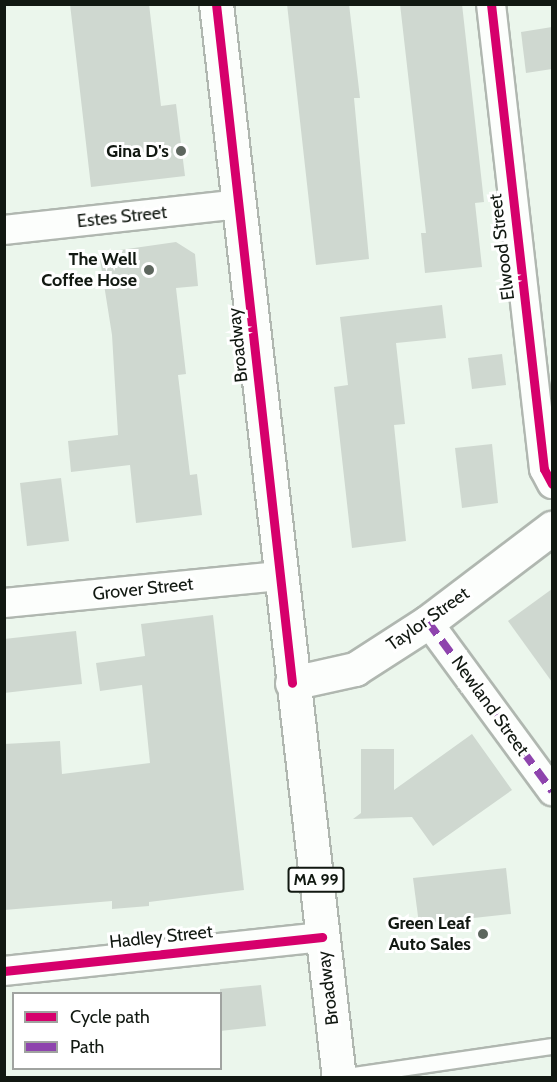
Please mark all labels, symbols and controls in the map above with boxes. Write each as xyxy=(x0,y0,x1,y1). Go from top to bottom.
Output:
place label: Gina D's xyxy=(106,140,169,162)
marker: Gina D's xyxy=(174,144,188,158)
street label: Elwood Street xyxy=(485,192,519,302)
street label: Estes Street xyxy=(76,202,168,232)
place label: The Well Coffee Hose xyxy=(41,249,137,292)
marker: The Well Coffee Hose xyxy=(142,263,156,277)
street label: Broadway xyxy=(223,307,253,383)
street label: Grover Street xyxy=(92,573,194,605)
street label: Taylor Street xyxy=(383,583,473,655)
street label: Newland Street xyxy=(447,652,533,760)
road number: MA 99 xyxy=(288,867,344,893)
place label: Green Leaf Auto Sales xyxy=(388,913,471,956)
street label: Hadley Street xyxy=(108,921,214,953)
marker: Green Leaf Auto Sales xyxy=(476,927,490,941)
street label: Broadway xyxy=(313,949,343,1027)
legend xyxy=(12,992,222,1070)
text: Cycle path xyxy=(70,1006,150,1028)
text: Path xyxy=(70,1036,104,1058)

